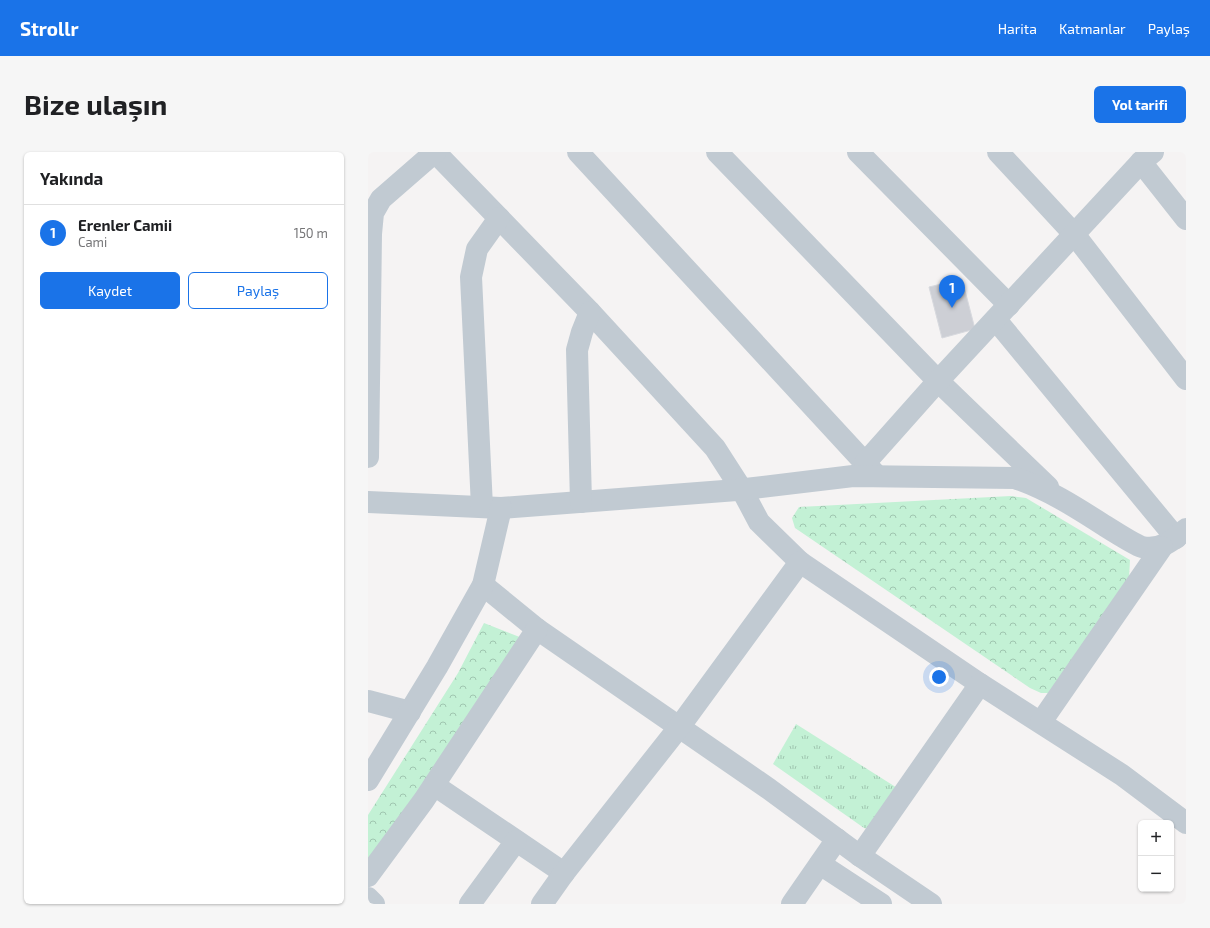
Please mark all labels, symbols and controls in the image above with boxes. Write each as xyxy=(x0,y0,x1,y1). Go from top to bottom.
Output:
text: Strollr xyxy=(20,17,79,40)
text: Harita xyxy=(998,20,1037,37)
text: Katmanlar xyxy=(1059,20,1126,37)
text: Paylaş xyxy=(1148,20,1190,37)
button: Yol tarifi xyxy=(1094,86,1186,123)
text: Bize ulaşın xyxy=(24,87,167,121)
text: Yakında xyxy=(40,168,103,188)
text: Erenler Camii xyxy=(78,216,172,234)
text: 1 xyxy=(50,225,56,241)
text: 150 m xyxy=(294,225,328,241)
text: Cami xyxy=(78,234,107,250)
button: Kaydet xyxy=(40,272,180,309)
button: Paylaş xyxy=(188,272,328,309)
pin: 1 xyxy=(939,275,965,308)
your location xyxy=(929,667,949,687)
map controls xyxy=(1138,820,1174,892)
button: + xyxy=(1138,820,1174,856)
button: − xyxy=(1138,856,1174,892)

